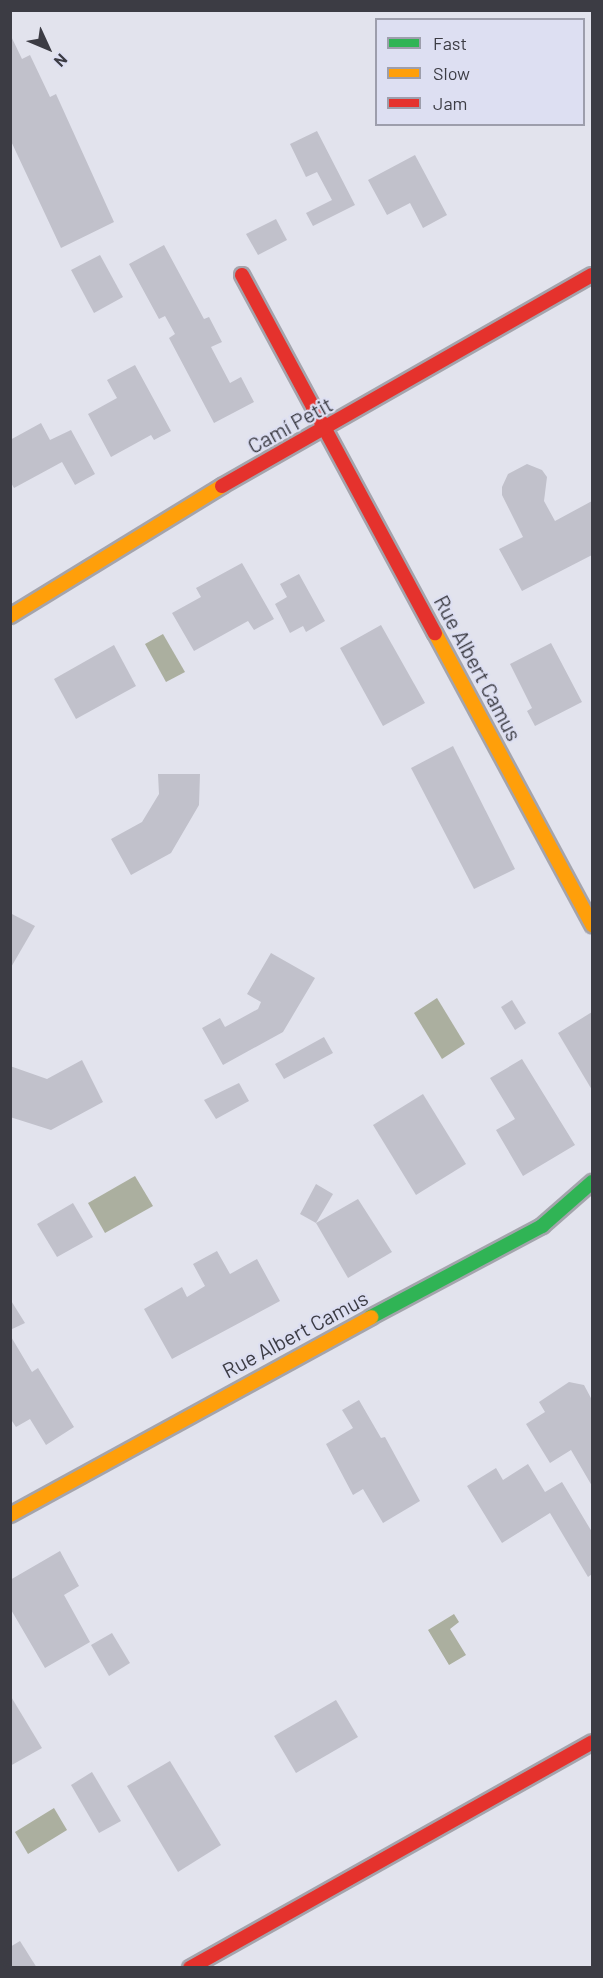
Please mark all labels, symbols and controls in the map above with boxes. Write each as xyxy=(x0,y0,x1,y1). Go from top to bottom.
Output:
north arrow xyxy=(18,18,78,78)
legend xyxy=(375,18,585,126)
text: Fast xyxy=(433,32,467,54)
text: N xyxy=(51,50,72,71)
text: Slow xyxy=(433,62,470,84)
text: Jam xyxy=(433,92,467,114)
street label: Camí Petit xyxy=(243,391,337,459)
street label: Rue Albert Camus xyxy=(429,591,527,745)
street label: Rue Albert Camus xyxy=(218,1285,372,1383)

